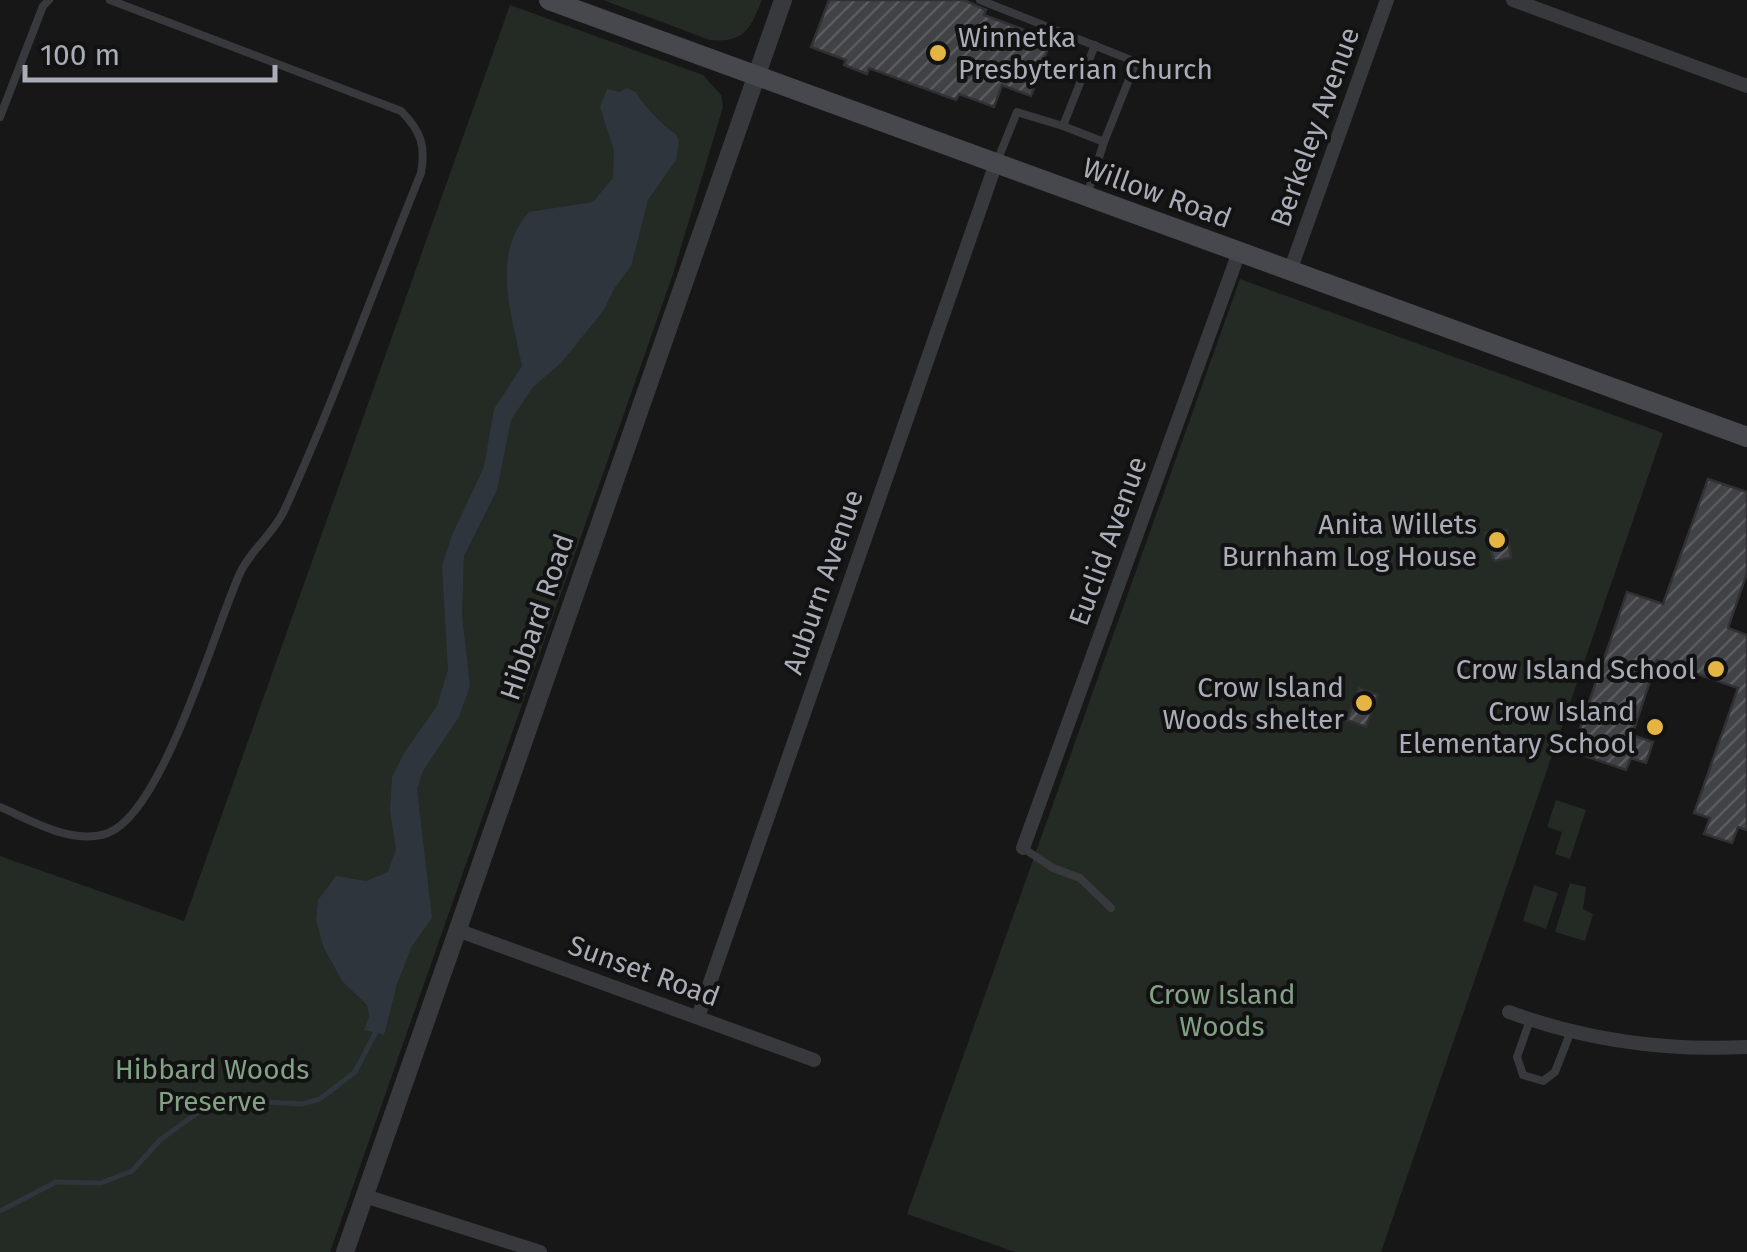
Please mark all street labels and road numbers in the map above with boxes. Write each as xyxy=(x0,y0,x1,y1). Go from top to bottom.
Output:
street label: Berkeley Avenue xyxy=(1264,23,1366,231)
street label: Willow Road xyxy=(1078,151,1236,235)
street label: Euclid Avenue xyxy=(1062,452,1154,630)
street label: Auburn Avenue xyxy=(776,485,870,679)
street label: Hibbard Road xyxy=(493,529,581,705)
street label: Sunset Road xyxy=(564,928,724,1014)

